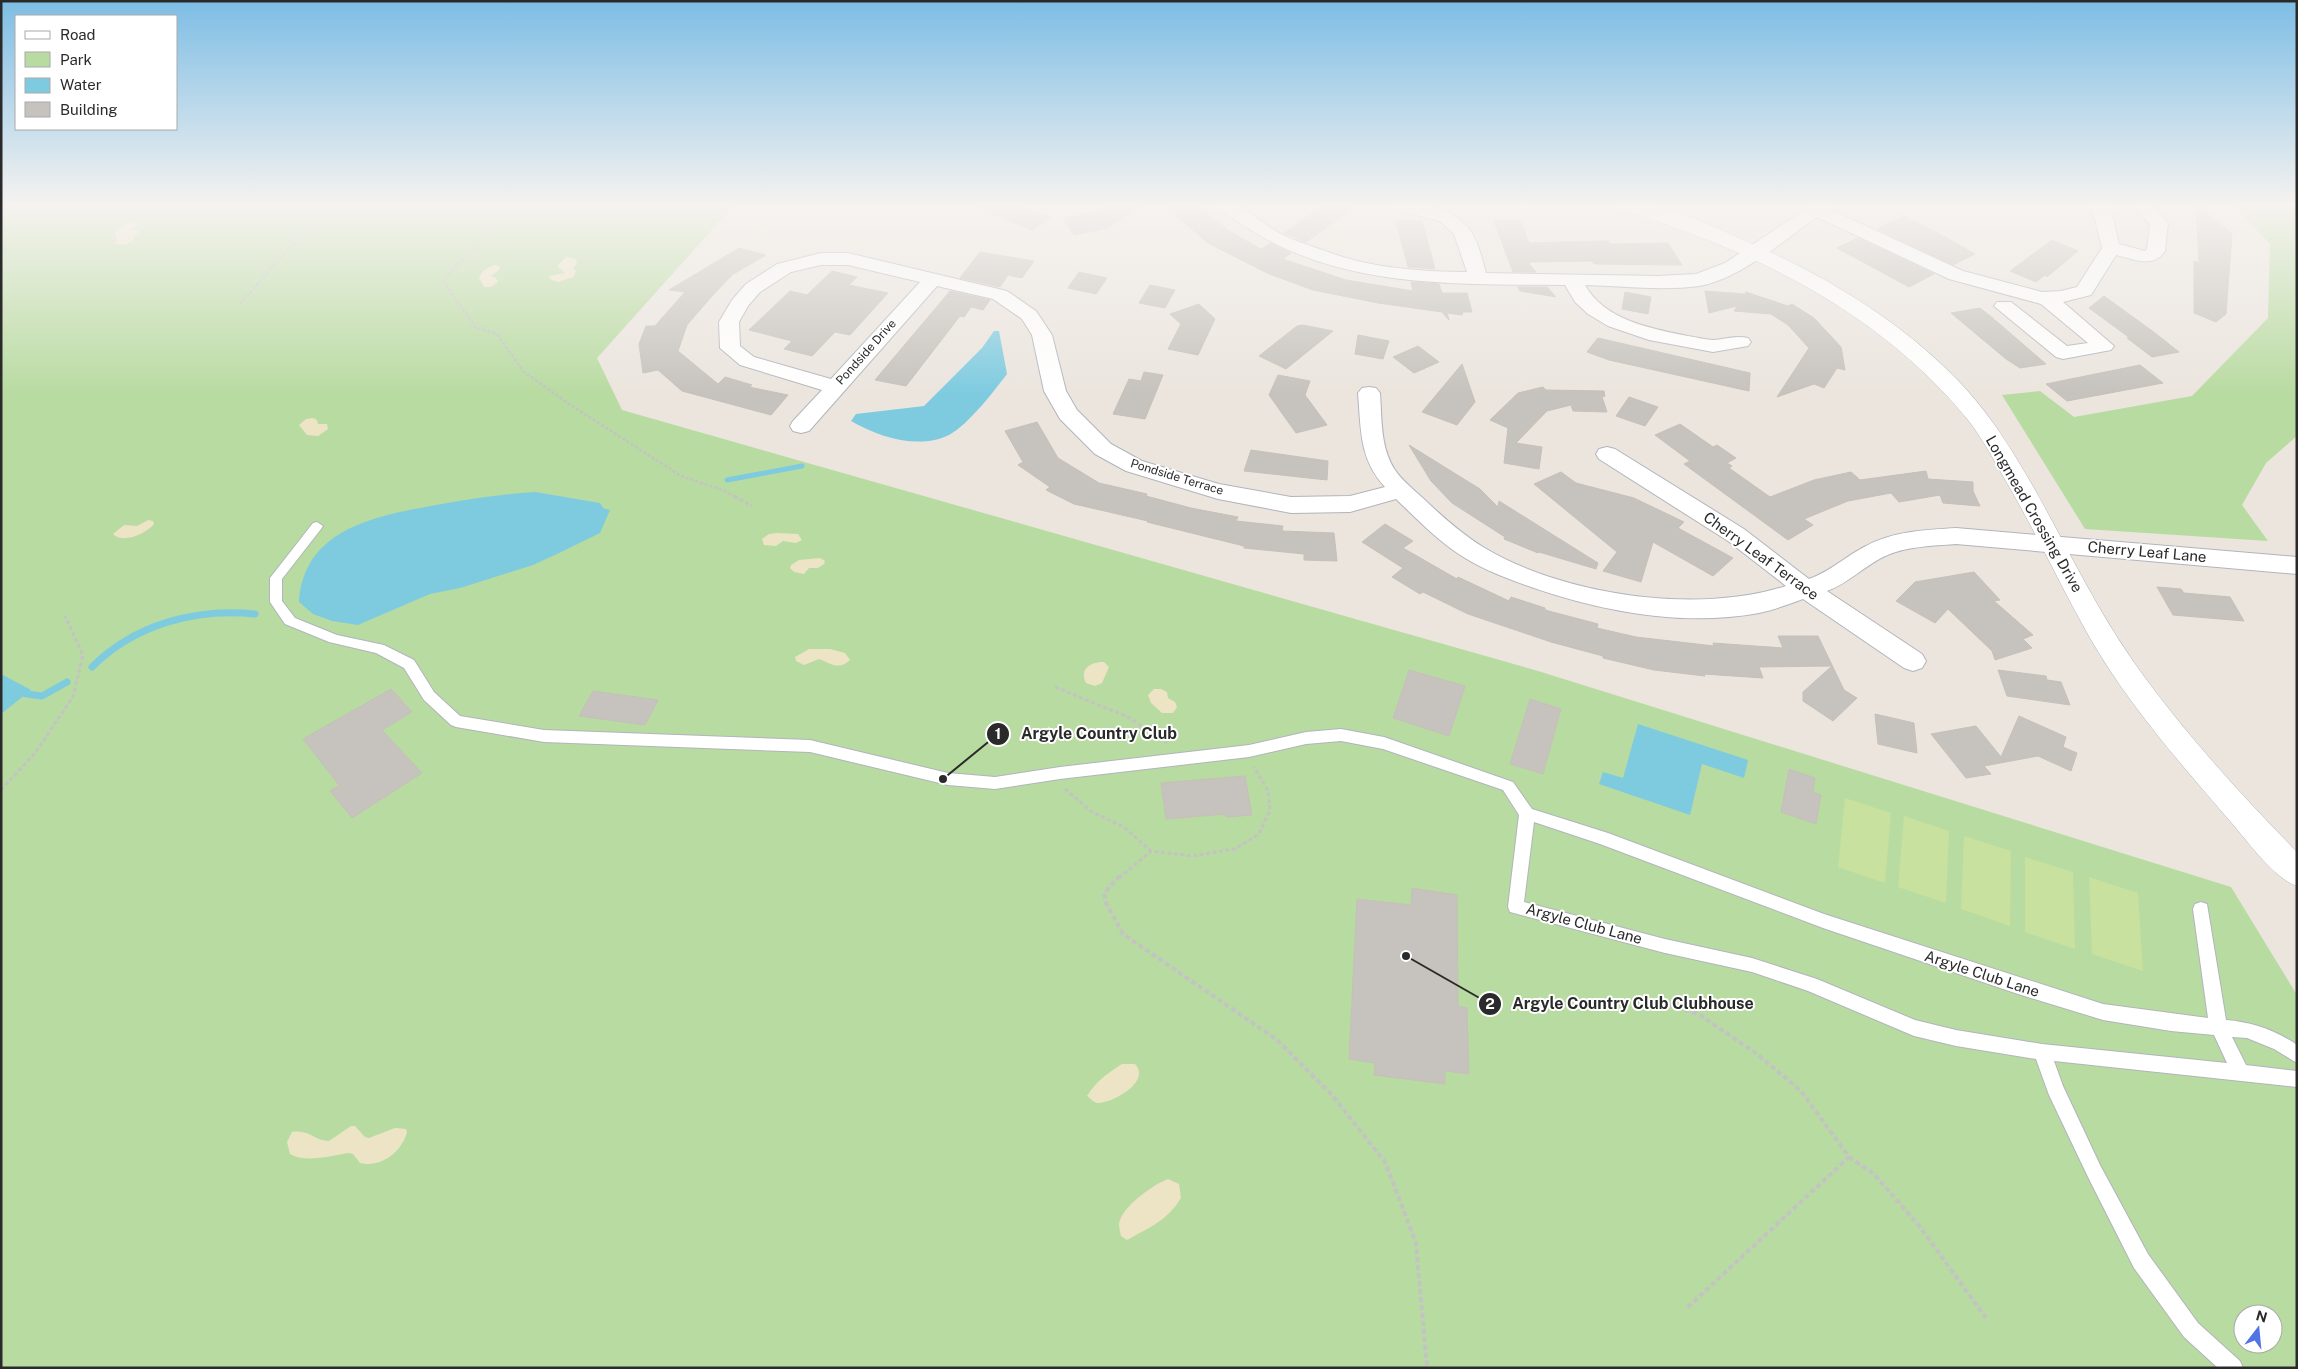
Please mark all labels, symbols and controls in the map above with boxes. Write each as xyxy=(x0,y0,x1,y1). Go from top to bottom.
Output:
legend xyxy=(15,15,178,130)
text: Road xyxy=(60,26,96,43)
text: Park xyxy=(60,51,92,68)
text: Water xyxy=(60,76,102,93)
text: Building xyxy=(60,101,118,118)
street label: Pondside Drive xyxy=(833,316,899,388)
street label: Longmead Crossing Drive xyxy=(1983,432,2086,595)
street label: Pondside Terrace xyxy=(1129,456,1225,498)
street label: Cherry Leaf Terrace xyxy=(1700,508,1822,603)
street label: Cherry Leaf Lane xyxy=(2087,538,2207,565)
callout: Argyle Country Club xyxy=(986,718,1187,749)
text: Argyle Country Club xyxy=(1021,724,1177,743)
text: 1 xyxy=(995,725,1001,742)
street label: Argyle Club Lane xyxy=(1524,900,1644,947)
street label: Argyle Club Lane xyxy=(1923,947,2042,1000)
callout: Argyle Country Club Clubhouse xyxy=(1478,988,1764,1019)
text: Argyle Country Club Clubhouse xyxy=(1512,994,1754,1013)
text: 2 xyxy=(1485,995,1495,1012)
north arrow xyxy=(2233,1304,2283,1354)
text: N xyxy=(2254,1307,2269,1326)

